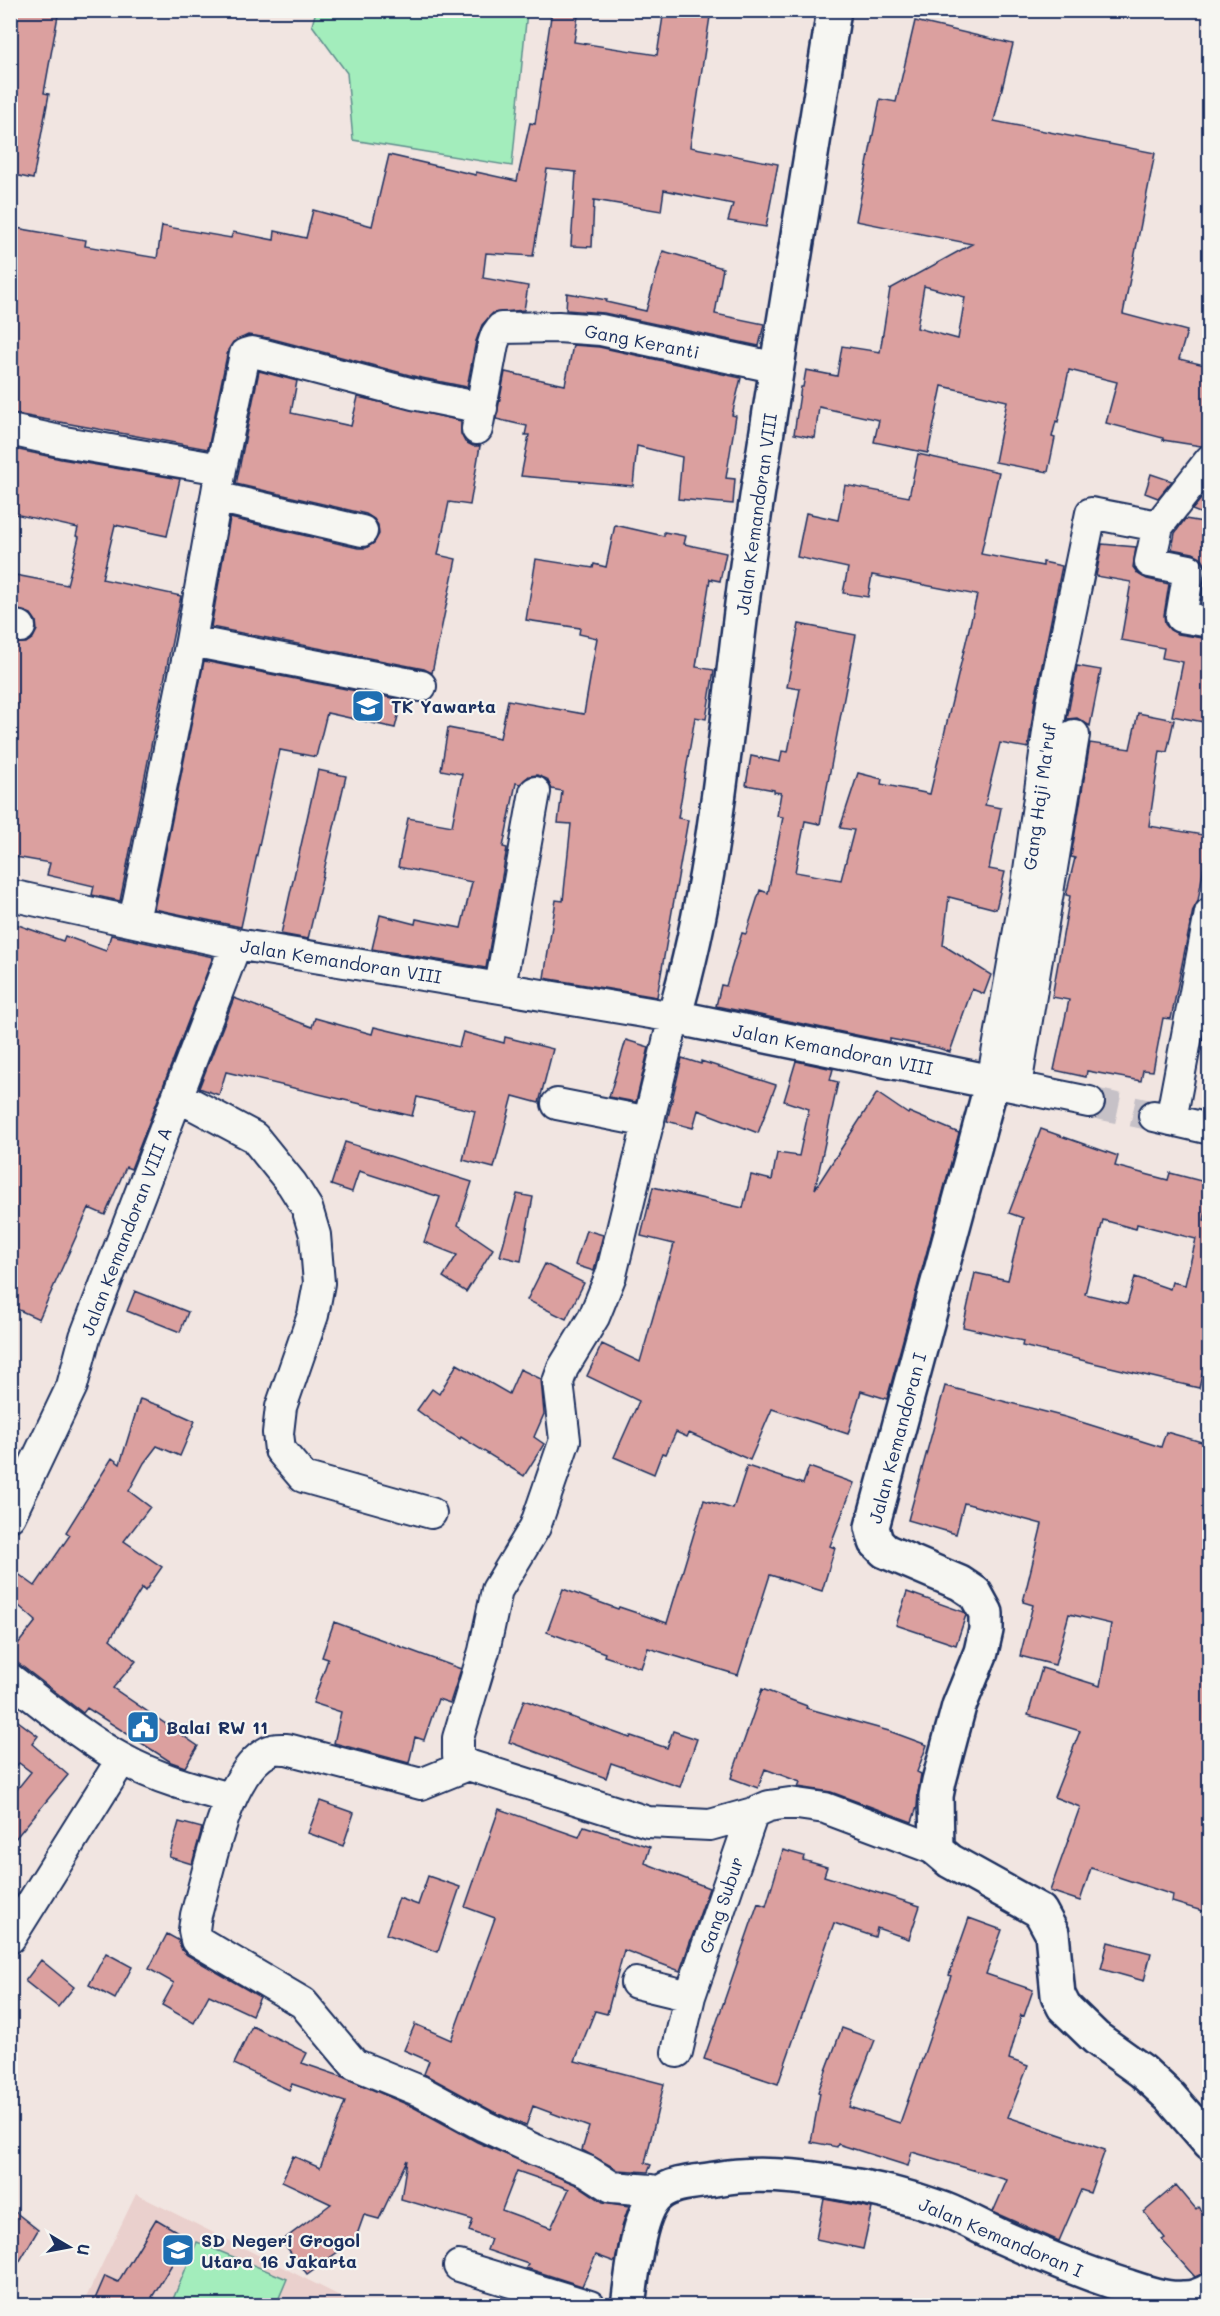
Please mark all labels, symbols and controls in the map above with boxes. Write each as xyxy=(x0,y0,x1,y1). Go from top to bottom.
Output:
street label: Gang Keranti xyxy=(583,318,701,364)
street label: Jalan Kemandoran VIII xyxy=(730,411,782,616)
school or university icon: TK Yawarta xyxy=(350,688,386,724)
place label: TK Yawarta xyxy=(391,694,496,718)
street label: Gang Haji Ma'ruf xyxy=(1017,721,1061,872)
street label: Jalan Kemandoran VIII xyxy=(239,933,443,989)
street label: Jalan Kemandoran VIII xyxy=(731,1018,935,1080)
street label: Jalan Kemandoran VIII A xyxy=(75,1123,177,1339)
street label: Jalan Kemandoran I xyxy=(863,1350,931,1526)
public building icon: Balai RW 11 xyxy=(125,1709,161,1745)
place label: Balai RW 11 xyxy=(166,1715,268,1739)
street label: Gang Subur xyxy=(693,1853,749,1957)
street label: Jalan Kemandoran I xyxy=(915,2192,1087,2282)
north arrow xyxy=(39,2217,99,2277)
place label: SD Negeri Grogol Utara 16 Jakarta xyxy=(201,2228,360,2273)
school or university icon: SD Negeri Grogol Utara 16 Jakarta xyxy=(160,2232,196,2268)
text: U xyxy=(73,2242,96,2257)

